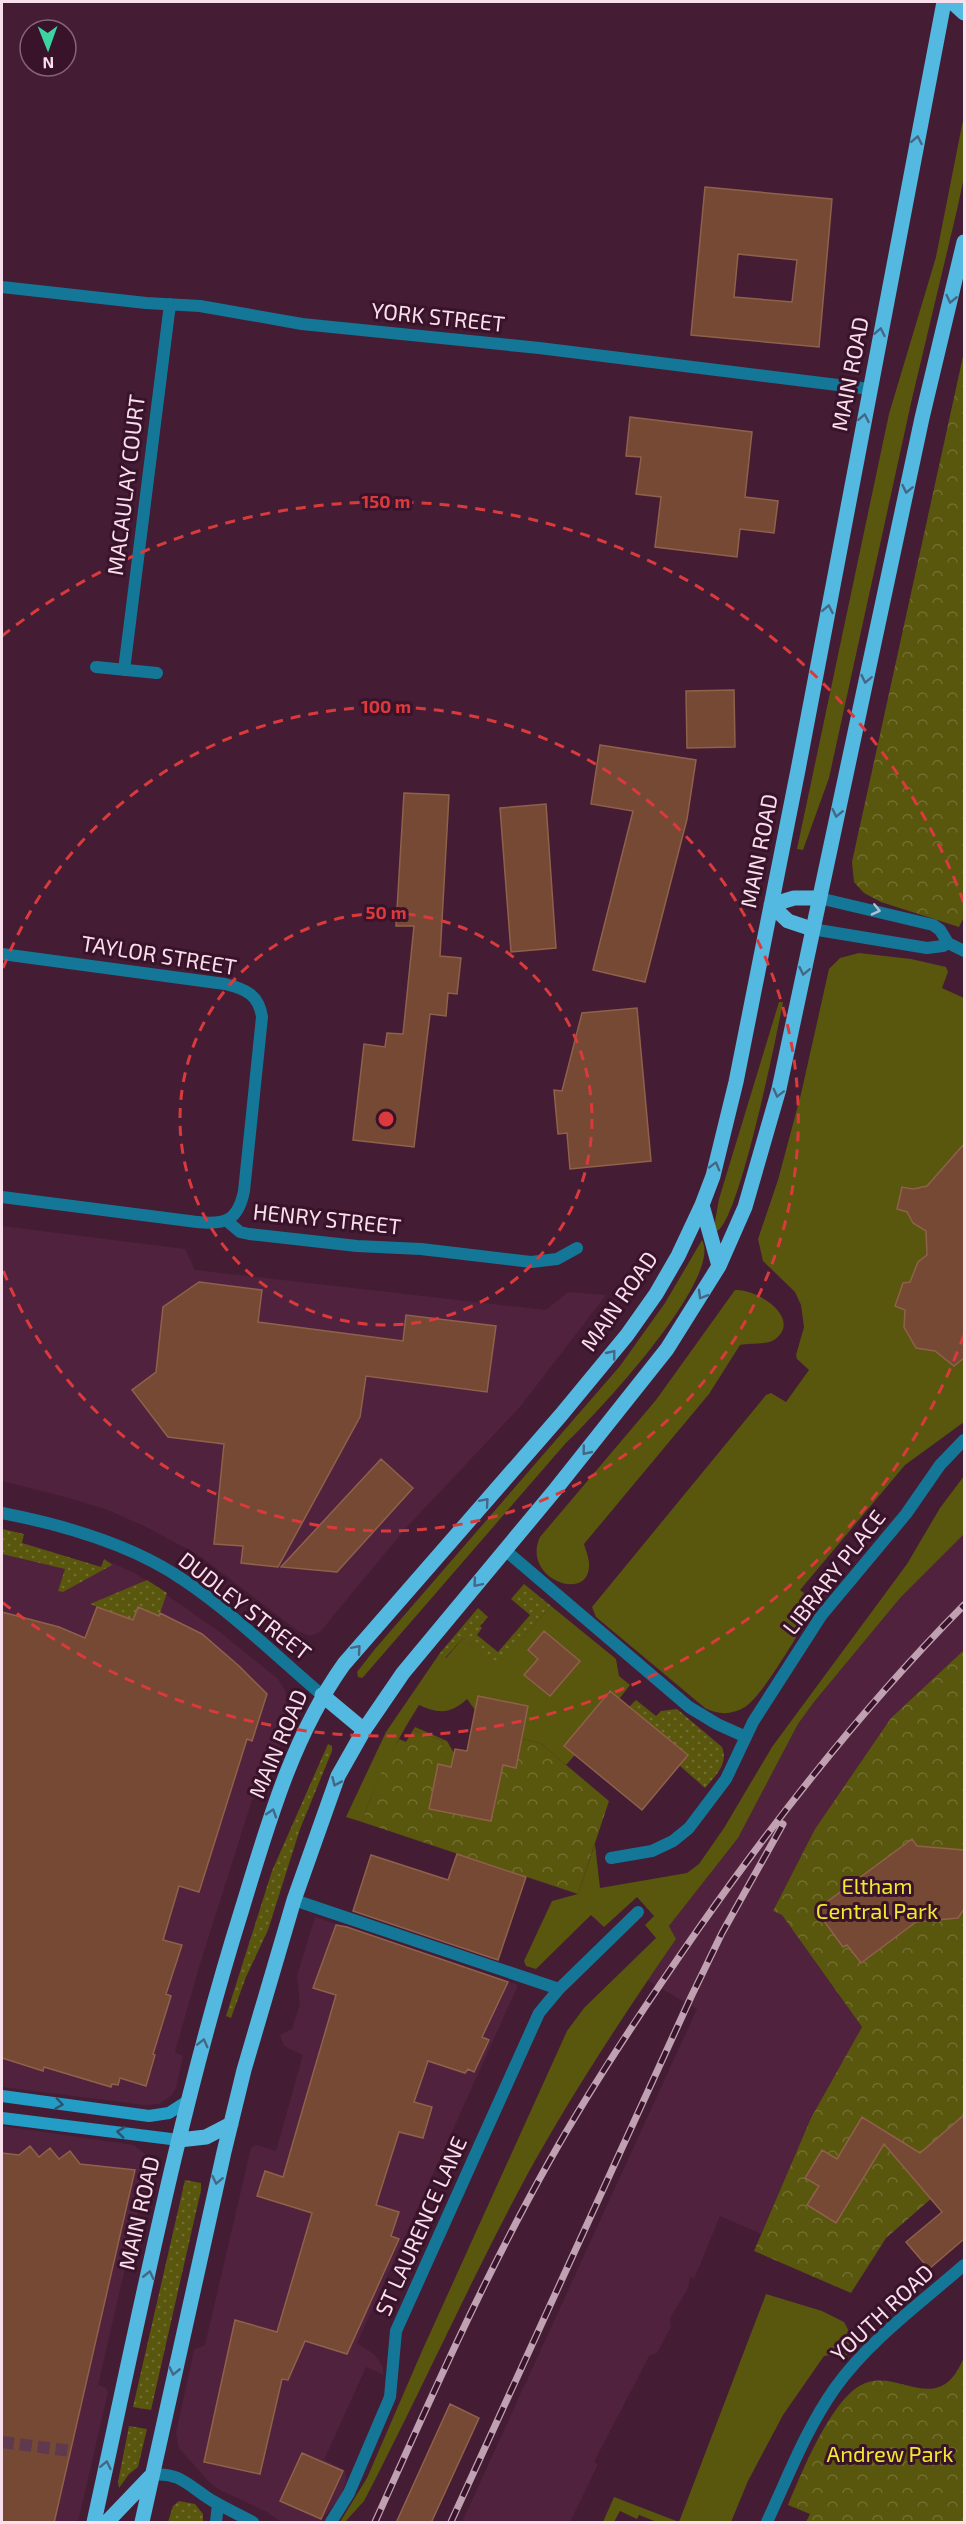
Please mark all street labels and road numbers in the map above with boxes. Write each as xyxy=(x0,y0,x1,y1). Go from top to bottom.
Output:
street label: YORK STREET xyxy=(370,296,506,336)
street label: MAIN ROAD xyxy=(825,315,873,433)
street label: MACAULAY COURT xyxy=(101,393,149,577)
street label: MAIN ROAD xyxy=(734,792,782,910)
street label: TAYLOR STREET xyxy=(80,929,239,979)
street label: HENRY STREET xyxy=(252,1197,403,1239)
street label: MAIN ROAD xyxy=(574,1246,662,1355)
street label: LIBRARY PLACE xyxy=(776,1504,890,1639)
street label: DUDLEY STREET xyxy=(174,1546,317,1665)
street label: MAIN ROAD xyxy=(243,1685,312,1802)
street label: ST LAURENCE LANE xyxy=(369,2132,471,2319)
street label: MAIN ROAD xyxy=(112,2154,164,2272)
street label: YOUTH ROAD xyxy=(825,2258,938,2366)

